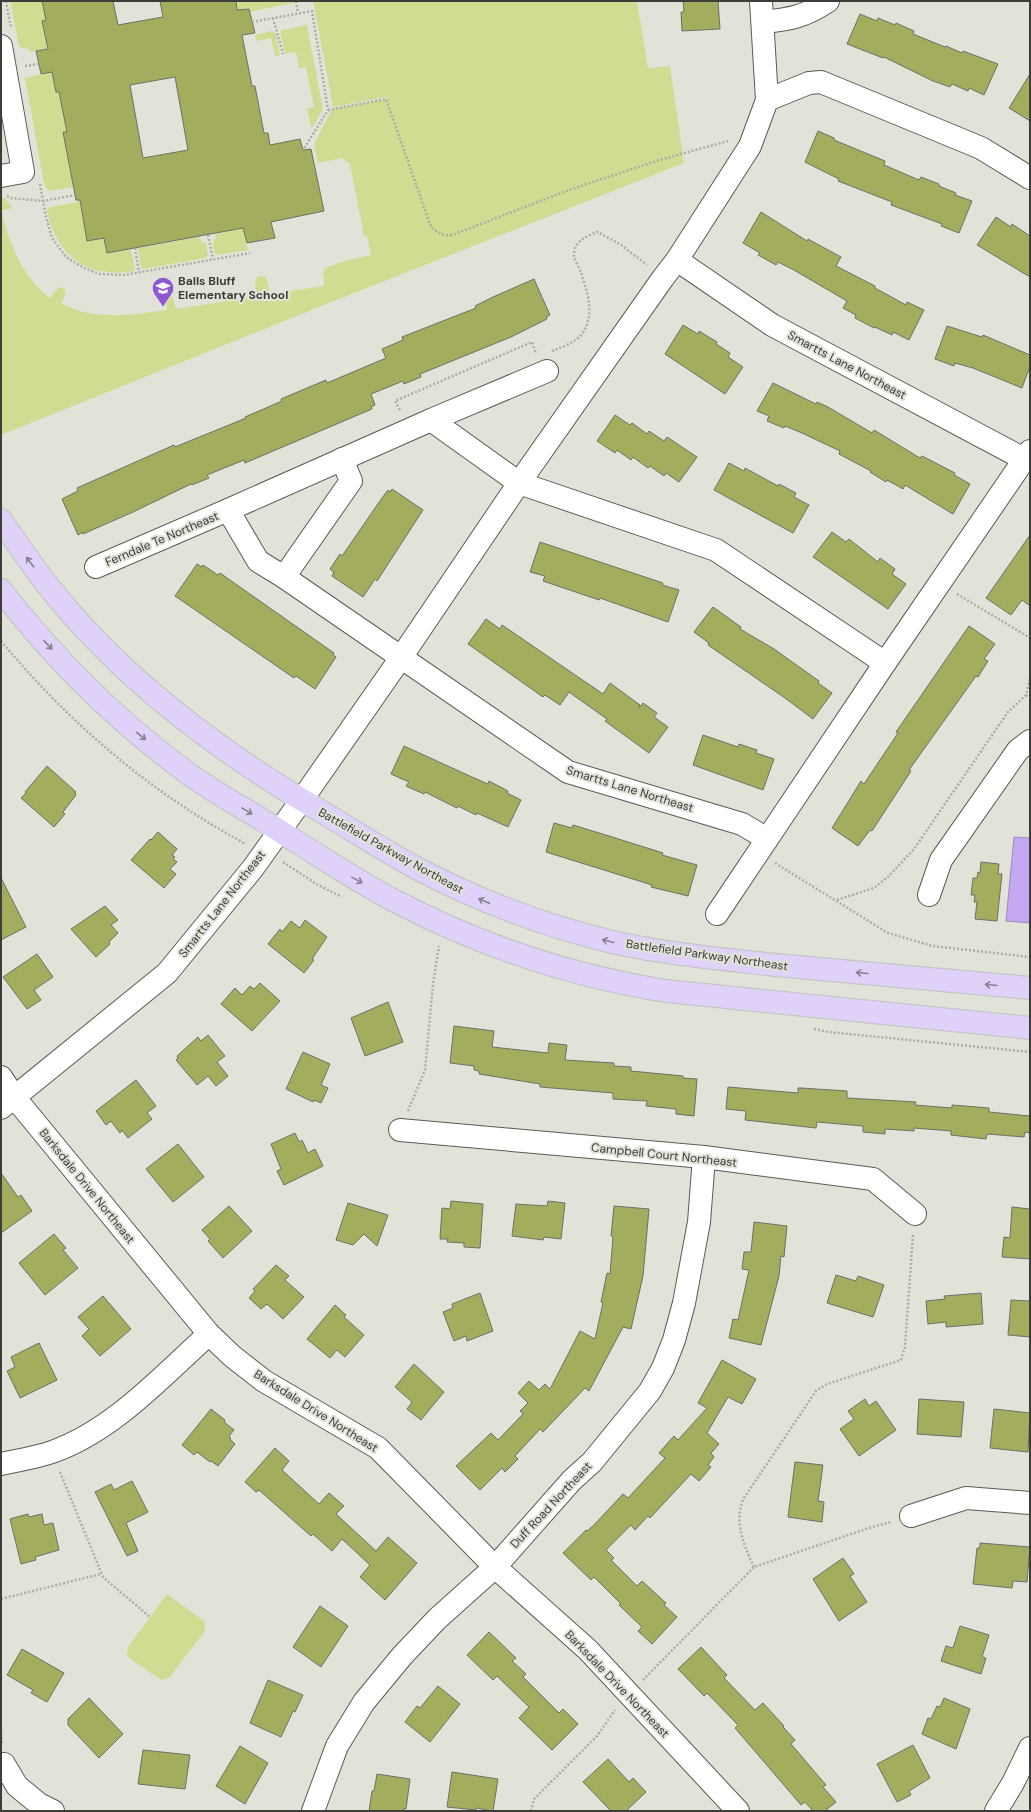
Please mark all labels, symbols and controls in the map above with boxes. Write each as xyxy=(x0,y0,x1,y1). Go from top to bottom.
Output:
place label: Balls Bluff Elementary School xyxy=(178,273,288,303)
school or university icon: Balls Bluff Elementary School xyxy=(150,275,176,308)
street label: Smartts Lane Northeast xyxy=(785,327,909,403)
street label: Ferndale Te Northeast xyxy=(103,508,222,570)
one-way arrow xyxy=(26,557,34,568)
one-way arrow xyxy=(43,640,53,650)
one-way arrow xyxy=(135,731,146,740)
street label: Smartts Lane Northeast xyxy=(564,762,696,816)
street label: Battlefield Parkway Northeast xyxy=(316,804,467,898)
one-way arrow xyxy=(241,807,253,815)
street label: Smartts Lane Northeast xyxy=(175,847,269,961)
one-way arrow xyxy=(351,876,363,884)
one-way arrow xyxy=(479,896,491,904)
one-way arrow xyxy=(602,936,615,944)
street label: Battlefield Parkway Northeast xyxy=(625,936,789,974)
one-way arrow xyxy=(856,969,869,976)
one-way arrow xyxy=(985,981,998,988)
street label: Barksdale Drive Northeast xyxy=(36,1125,139,1247)
street label: Campbell Court Northeast xyxy=(590,1139,738,1171)
street label: Barksdale Drive Northeast xyxy=(251,1366,381,1456)
street label: Duff Road Northeast xyxy=(507,1458,596,1552)
street label: Barksdale Drive Northeast xyxy=(561,1627,673,1741)

